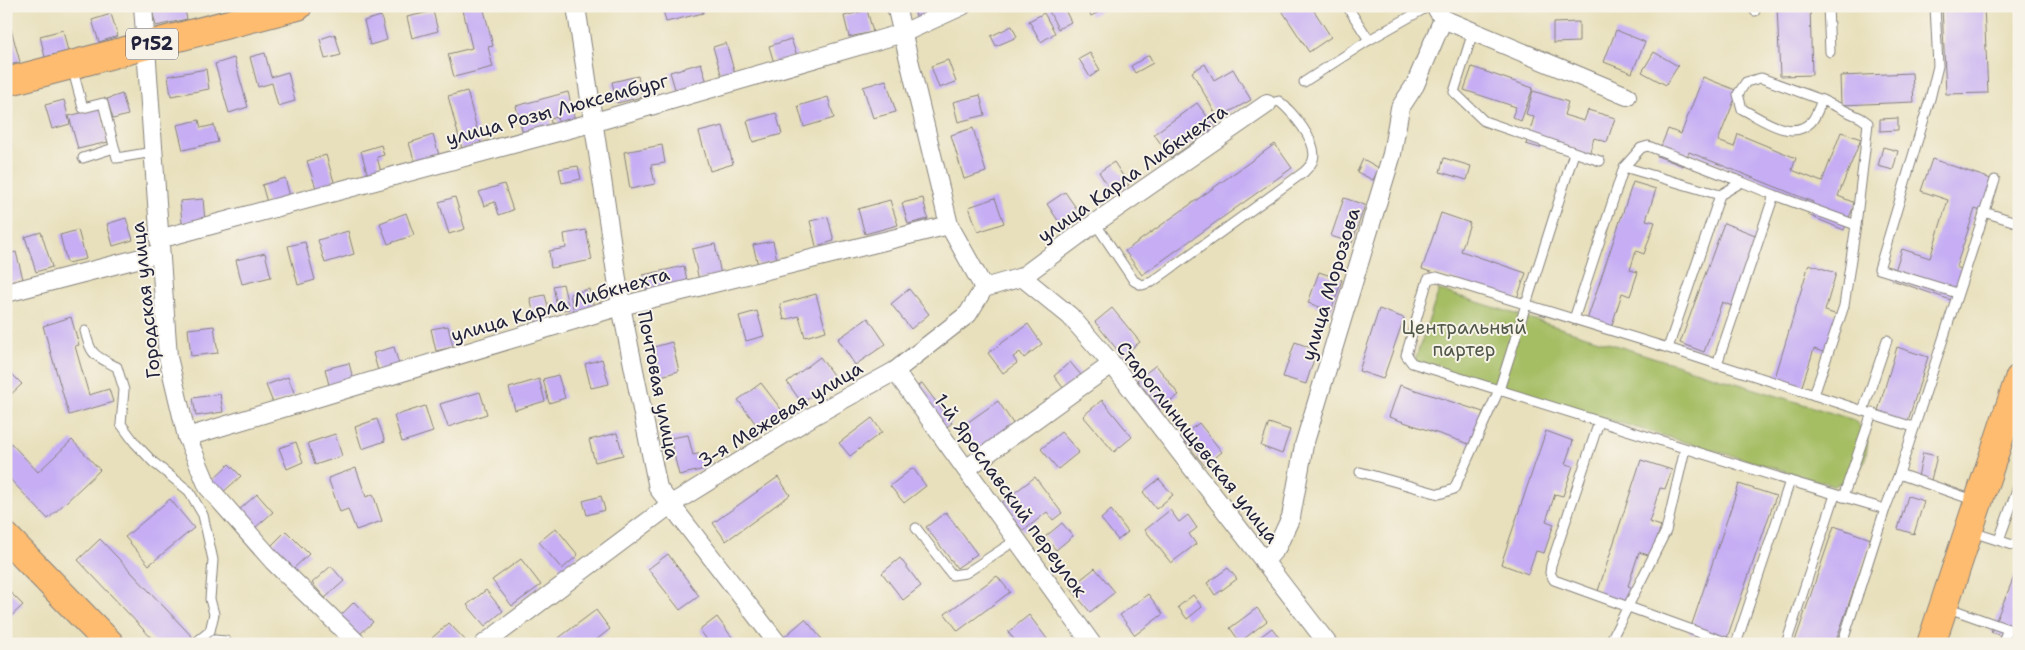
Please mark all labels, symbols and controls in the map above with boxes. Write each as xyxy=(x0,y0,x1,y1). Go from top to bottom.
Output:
road number: Р152 xyxy=(126,29,178,60)
street label: улица Розы Люксембург xyxy=(443,68,672,151)
street label: улица Карла Либкнехта xyxy=(1033,98,1232,248)
street label: улица Морозова xyxy=(1295,204,1366,364)
street label: Городская улица xyxy=(125,220,166,380)
street label: улица Карла Либкнехта xyxy=(448,261,672,348)
street label: Почтовая улица xyxy=(632,309,685,462)
park label: Центральный партер xyxy=(1401,315,1527,362)
street label: Староглинищевская улица xyxy=(1111,336,1285,549)
street label: 3-я Межевая улица xyxy=(693,355,867,474)
street label: 1-й Ярославский переулок xyxy=(928,389,1093,602)

